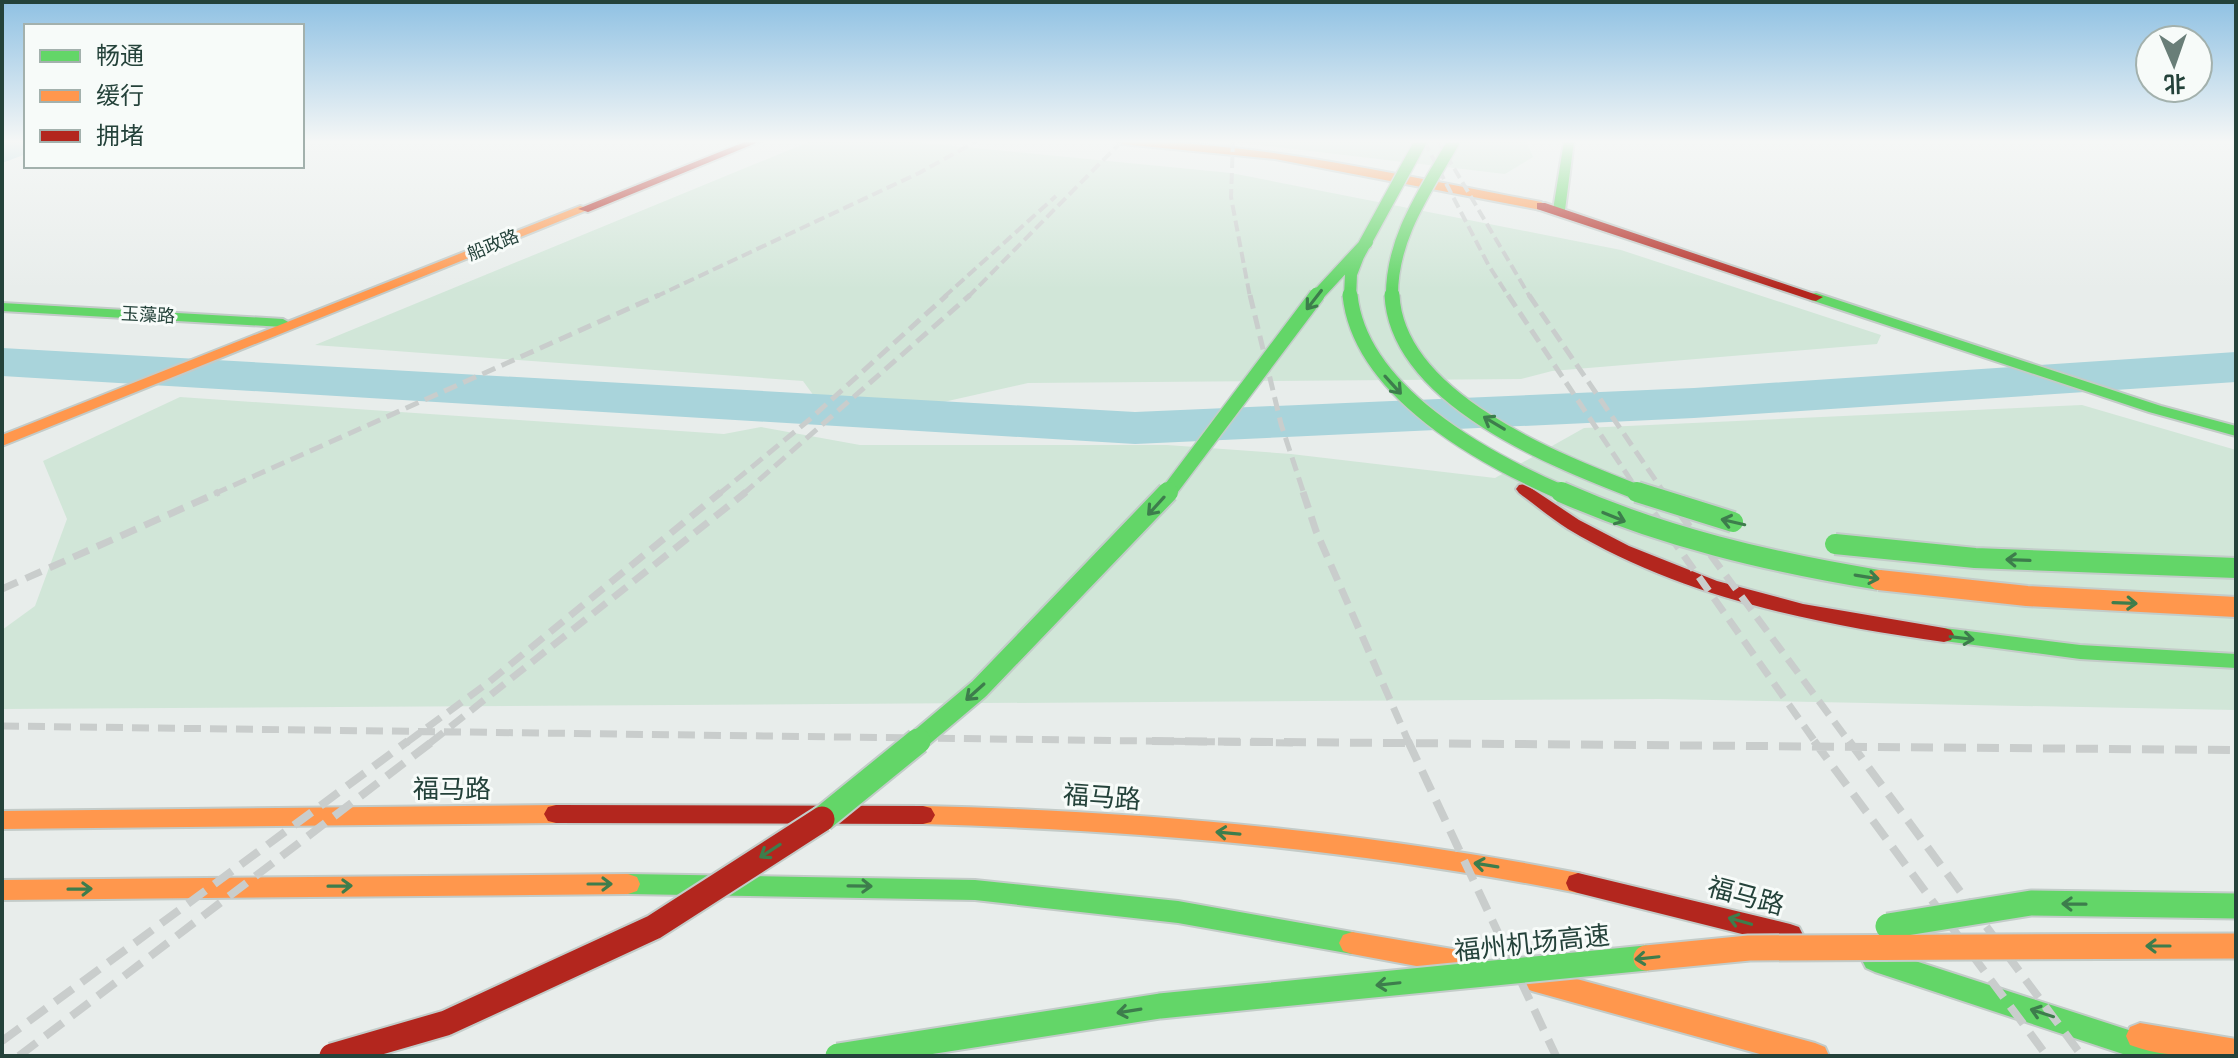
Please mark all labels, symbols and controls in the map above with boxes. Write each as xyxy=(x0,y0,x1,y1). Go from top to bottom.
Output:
legend xyxy=(24,24,304,168)
north arrow xyxy=(2134,24,2214,104)
text: 畅通 xyxy=(96,41,144,70)
text: 北 xyxy=(2163,70,2186,97)
text: 缓行 xyxy=(96,81,144,110)
text: 拥堵 xyxy=(96,121,144,150)
street label: 船政路 xyxy=(464,225,522,265)
one-way arrow xyxy=(1306,289,1323,310)
street label: 玉藻路 xyxy=(120,303,176,327)
one-way arrow xyxy=(1383,374,1402,395)
one-way arrow xyxy=(1483,415,1506,431)
one-way arrow xyxy=(1147,495,1165,515)
one-way arrow xyxy=(1601,511,1626,526)
one-way arrow xyxy=(1721,514,1747,529)
one-way arrow xyxy=(2005,552,2032,567)
one-way arrow xyxy=(1853,570,1879,585)
one-way arrow xyxy=(2111,595,2138,610)
one-way arrow xyxy=(1948,630,1975,645)
one-way arrow xyxy=(965,683,985,701)
street label: 福马路 xyxy=(413,773,491,805)
street label: 福马路 xyxy=(1062,778,1142,816)
one-way arrow xyxy=(1215,825,1242,840)
one-way arrow xyxy=(759,844,782,860)
one-way arrow xyxy=(1474,857,1499,872)
street label: 福马路 xyxy=(1704,870,1788,922)
one-way arrow xyxy=(586,876,613,891)
one-way arrow xyxy=(326,878,353,894)
one-way arrow xyxy=(846,879,873,894)
one-way arrow xyxy=(66,881,93,897)
one-way arrow xyxy=(2061,896,2088,911)
one-way arrow xyxy=(1727,913,1753,928)
street label: 福州机场高速 xyxy=(1453,919,1611,967)
one-way arrow xyxy=(2145,938,2172,954)
one-way arrow xyxy=(1634,951,1660,966)
one-way arrow xyxy=(1375,976,1402,991)
one-way arrow xyxy=(1117,1004,1142,1019)
one-way arrow xyxy=(2030,1005,2056,1020)

